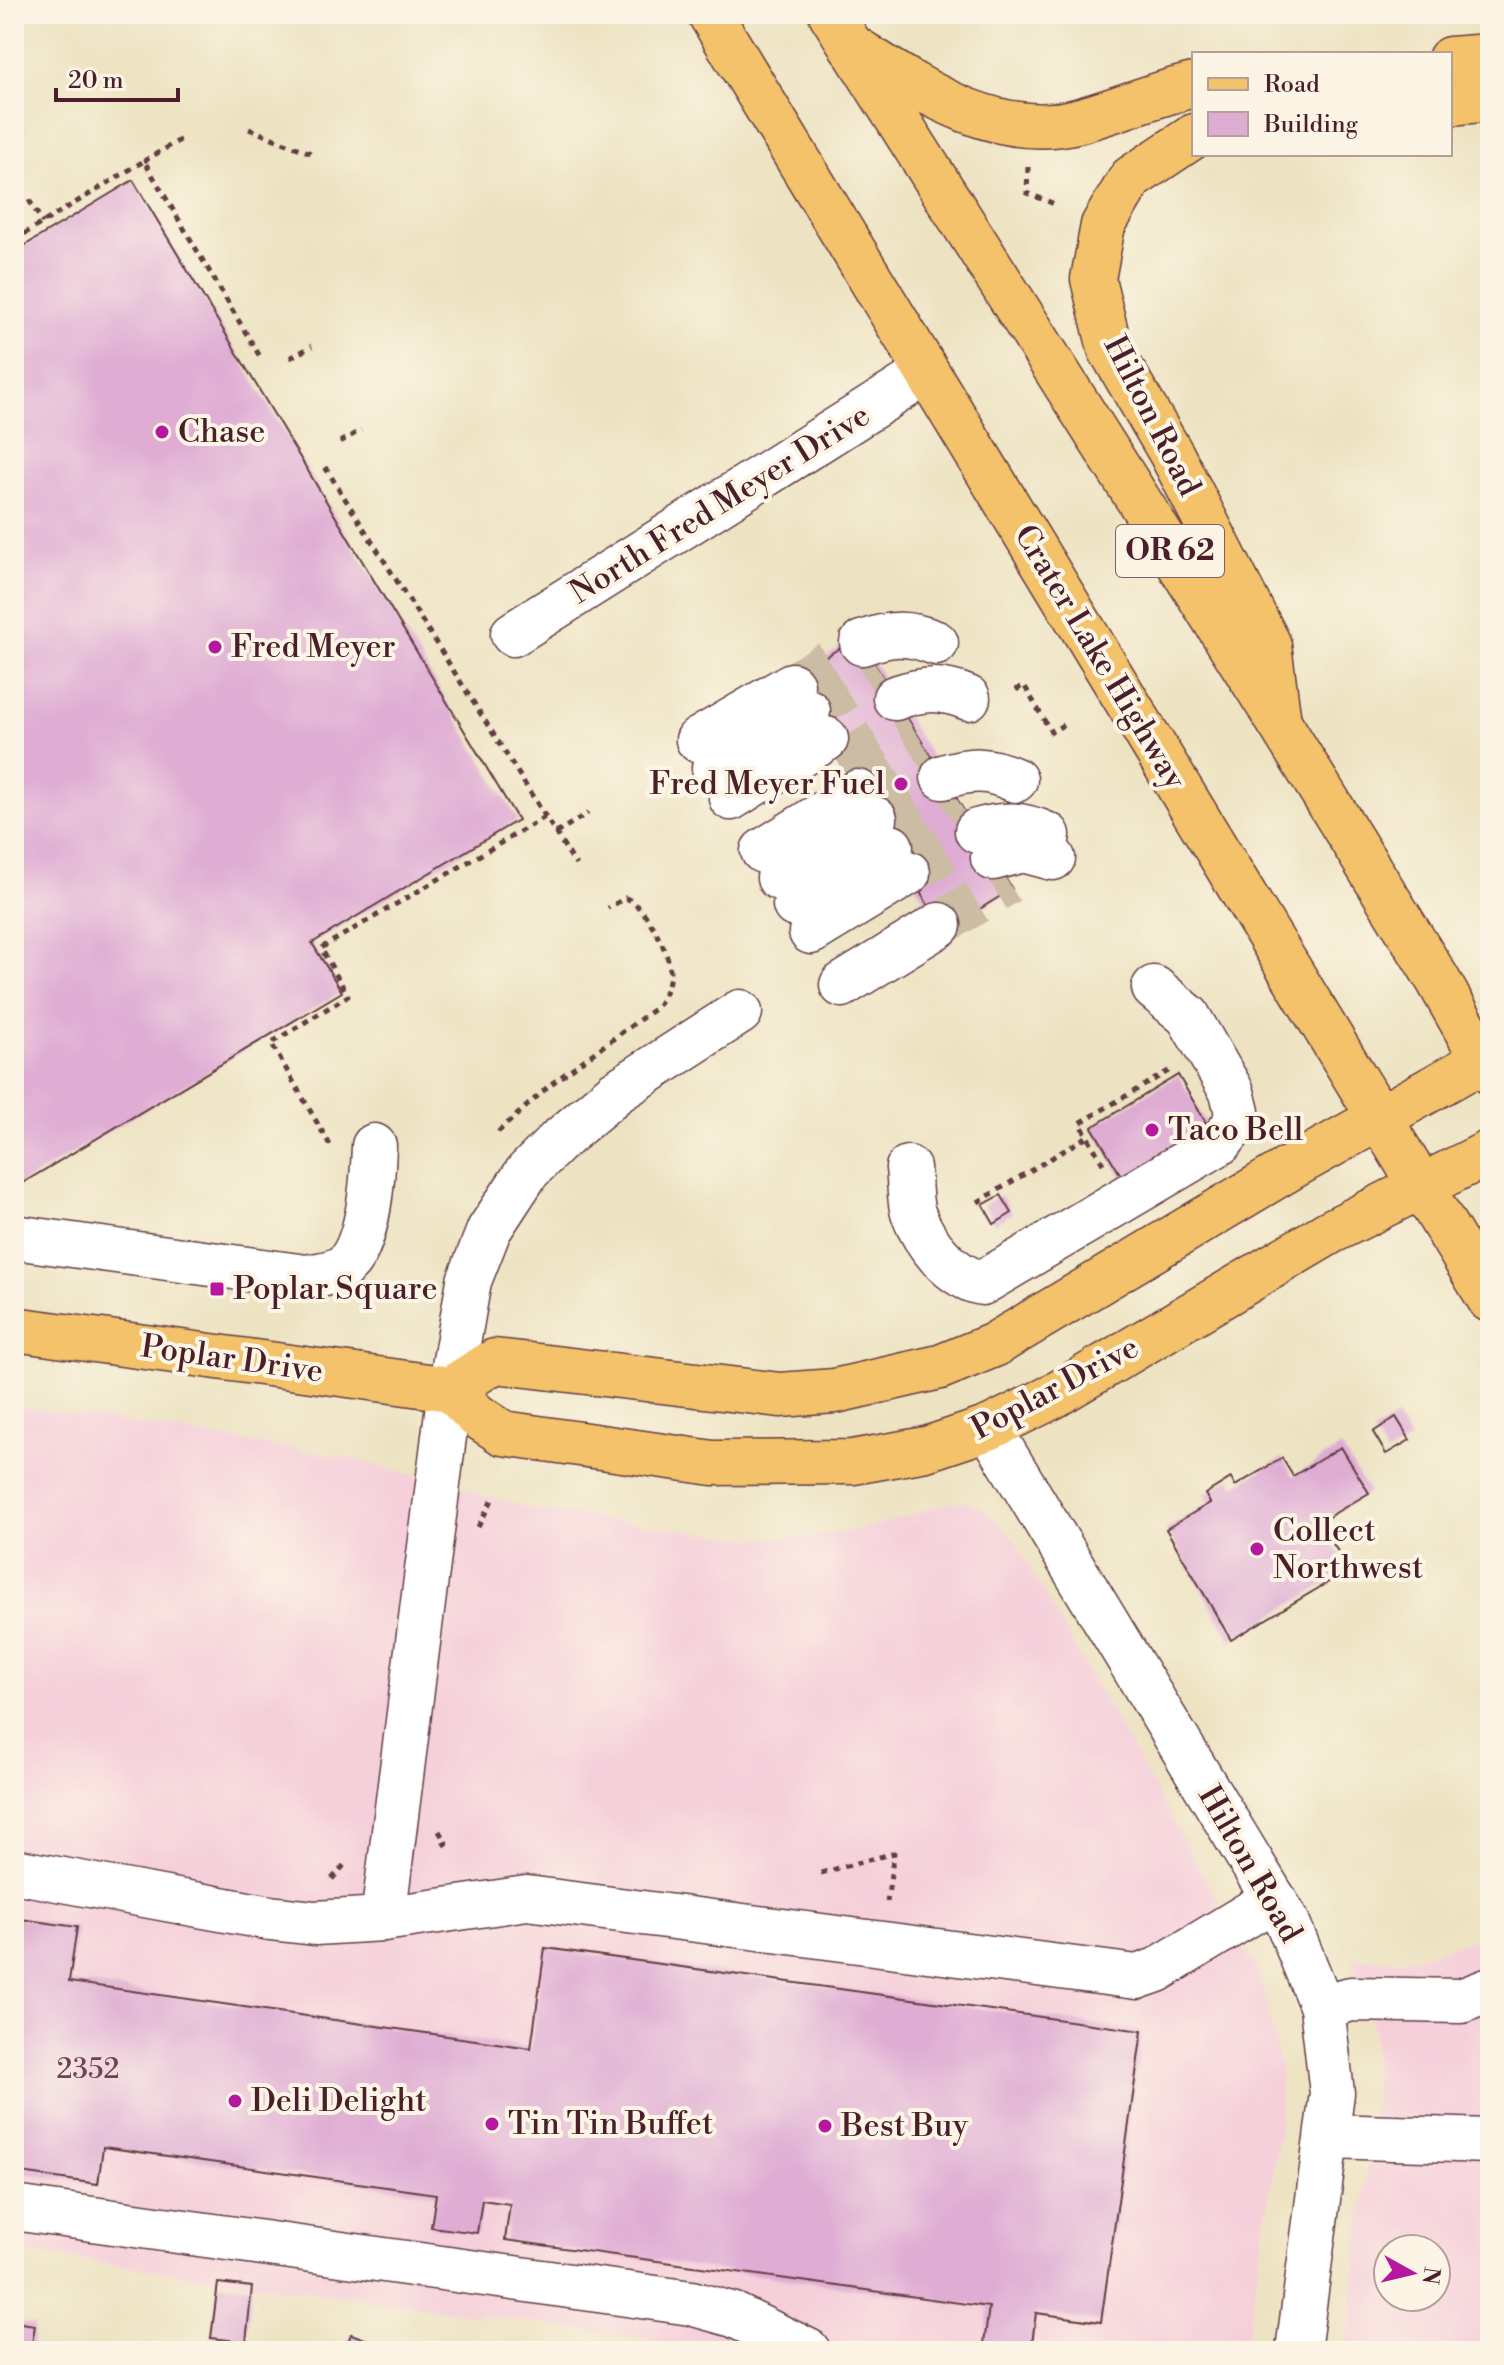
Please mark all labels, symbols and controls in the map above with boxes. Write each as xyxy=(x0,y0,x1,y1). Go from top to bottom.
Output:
scale bar xyxy=(56,52,178,102)
legend xyxy=(1192,52,1452,156)
text: 20 m xyxy=(68,66,124,96)
text: Road xyxy=(1264,70,1320,100)
text: Building xyxy=(1263,110,1358,140)
street label: Hilton Road xyxy=(1095,329,1209,503)
street label: North Fred Meyer Drive xyxy=(563,395,877,613)
place label: Chase xyxy=(178,412,265,452)
marker: Chase xyxy=(153,423,171,441)
street label: Crater Lake Highway xyxy=(1005,517,1195,797)
road number: OR 62 xyxy=(1116,525,1224,577)
place label: Fred Meyer xyxy=(231,627,396,667)
marker: Fred Meyer xyxy=(206,638,224,656)
place label: Fred Meyer Fuel xyxy=(649,764,886,804)
marker: Fred Meyer Fuel xyxy=(892,775,910,793)
place label: Taco Bell xyxy=(1168,1110,1304,1150)
marker: Taco Bell xyxy=(1143,1121,1161,1139)
place label: Poplar Square xyxy=(233,1269,438,1309)
marker: Poplar Square xyxy=(208,1280,226,1298)
street label: Poplar Drive xyxy=(138,1326,326,1392)
street label: Poplar Drive xyxy=(964,1327,1146,1449)
place label: Collect Northwest xyxy=(1273,1511,1423,1588)
marker: Collect Northwest xyxy=(1248,1540,1266,1558)
street label: Hilton Road xyxy=(1189,1778,1311,1950)
house number: 2352 xyxy=(57,2052,119,2087)
place label: Deli Delight xyxy=(251,2081,427,2121)
marker: Deli Delight xyxy=(226,2092,244,2110)
place label: Tin Tin Buffet xyxy=(508,2104,713,2144)
place label: Best Buy xyxy=(840,2106,969,2146)
marker: Tin Tin Buffet xyxy=(483,2115,501,2133)
marker: Best Buy xyxy=(816,2117,834,2135)
north arrow xyxy=(1372,2233,1452,2313)
text: N xyxy=(1416,2265,1445,2287)

